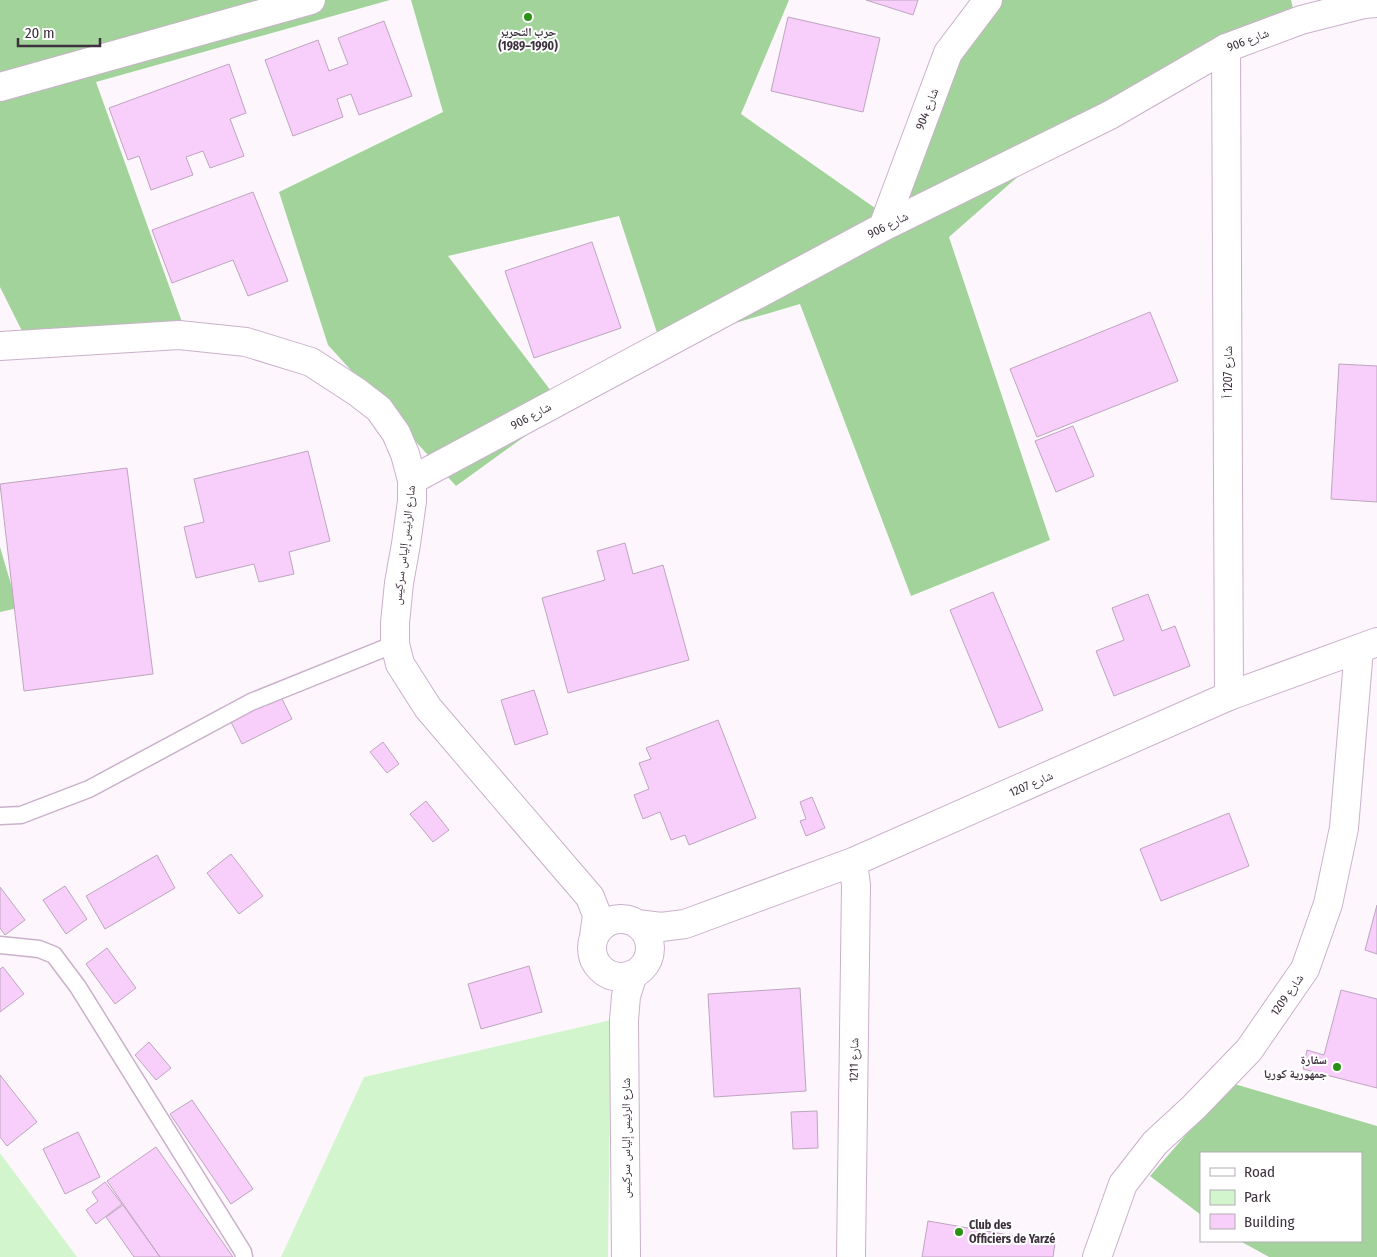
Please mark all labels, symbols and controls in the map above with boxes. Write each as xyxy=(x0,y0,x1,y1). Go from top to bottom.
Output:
marker: حرب التحرير (1989–1990) xyxy=(522,11,534,23)
scale bar xyxy=(18,15,100,47)
text: 20 m xyxy=(25,24,55,42)
place label: حرب التحرير (1989–1990) xyxy=(498,25,558,53)
street label: شارع 906 xyxy=(1225,26,1271,55)
street label: شارع 904 xyxy=(913,86,942,132)
street label: شارع 906 xyxy=(865,209,911,242)
street label: شارع 1207 أ xyxy=(1221,346,1236,399)
street label: شارع 906 xyxy=(508,400,554,433)
street label: شارع الرئيس إلياس سركيس xyxy=(390,484,419,606)
street label: شارع 1207 xyxy=(1007,768,1056,801)
street label: شارع 1209 xyxy=(1268,971,1307,1019)
street label: شارع 1211 xyxy=(847,1038,862,1082)
place label: سفارة جمهورية كوريا xyxy=(1264,1053,1327,1081)
marker: سفارة جمهورية كوريا xyxy=(1331,1061,1343,1073)
street label: شارع الرئيس إلياس سركيس xyxy=(619,1078,634,1198)
legend xyxy=(1200,1152,1362,1242)
text: Road xyxy=(1244,1163,1275,1181)
text: Park xyxy=(1244,1188,1271,1206)
text: Building xyxy=(1244,1213,1295,1231)
place label: Club des Officiers de Yarzé xyxy=(969,1218,1055,1246)
marker: Club des Officiers de Yarzé xyxy=(953,1226,965,1238)

